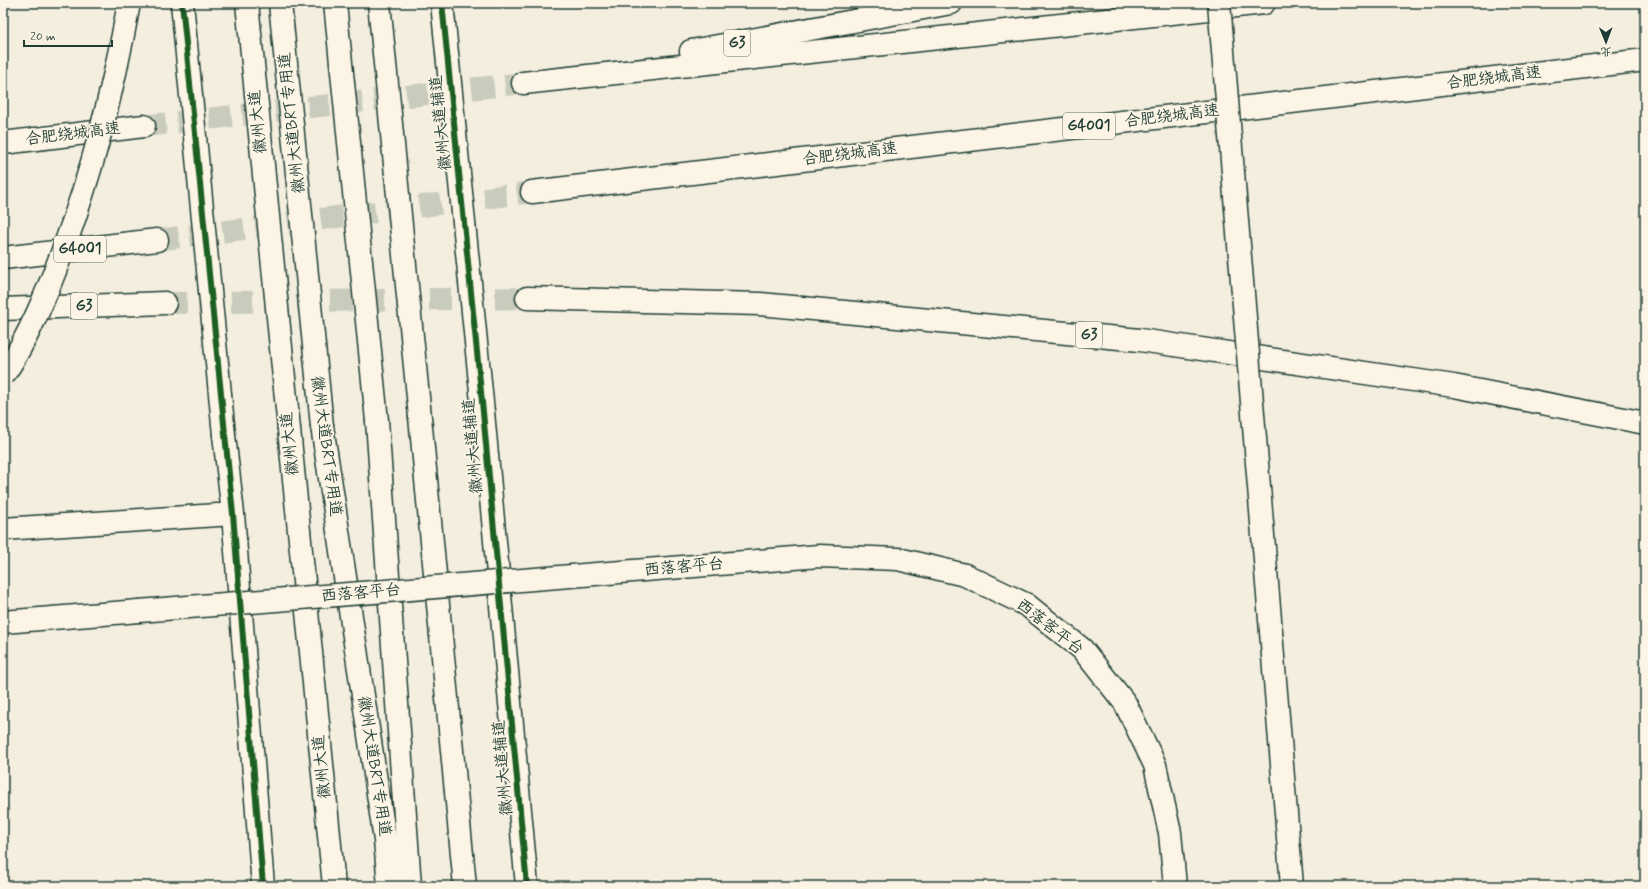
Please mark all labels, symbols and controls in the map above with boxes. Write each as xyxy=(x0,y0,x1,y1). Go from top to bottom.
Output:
scale bar xyxy=(24,22,112,48)
north arrow xyxy=(1586,22,1626,62)
text: 20 m xyxy=(30,29,56,45)
road number: G3 xyxy=(724,30,750,56)
text: 北 xyxy=(1601,44,1612,58)
street label: 徽州大道BRT专用道 xyxy=(274,51,310,195)
street label: 合肥绕城高速 xyxy=(1445,62,1543,94)
street label: 徽州大道辅道 xyxy=(426,74,456,172)
street label: 徽州大道 xyxy=(244,89,272,155)
street label: 合肥绕城高速 xyxy=(1123,100,1221,132)
road number: G4001 xyxy=(1063,113,1115,139)
street label: 合肥绕城高速 xyxy=(24,118,122,150)
street label: 合肥绕城高速 xyxy=(801,138,899,170)
road number: G4001 xyxy=(54,236,106,262)
road number: G3 xyxy=(71,293,97,319)
road number: G3 xyxy=(1076,322,1102,348)
street label: 徽州大道BRT专用道 xyxy=(306,374,346,518)
street label: 徽州大道辅道 xyxy=(458,397,488,495)
street label: 徽州大道 xyxy=(276,411,304,477)
street label: 西落客平台 xyxy=(643,553,725,581)
street label: 西落客平台 xyxy=(320,579,402,607)
street label: 西落客平台 xyxy=(1012,594,1088,660)
street label: 徽州大道BRT专用道 xyxy=(353,694,395,838)
street label: 徽州大道辅道 xyxy=(488,719,518,817)
street label: 徽州大道 xyxy=(308,734,336,800)

